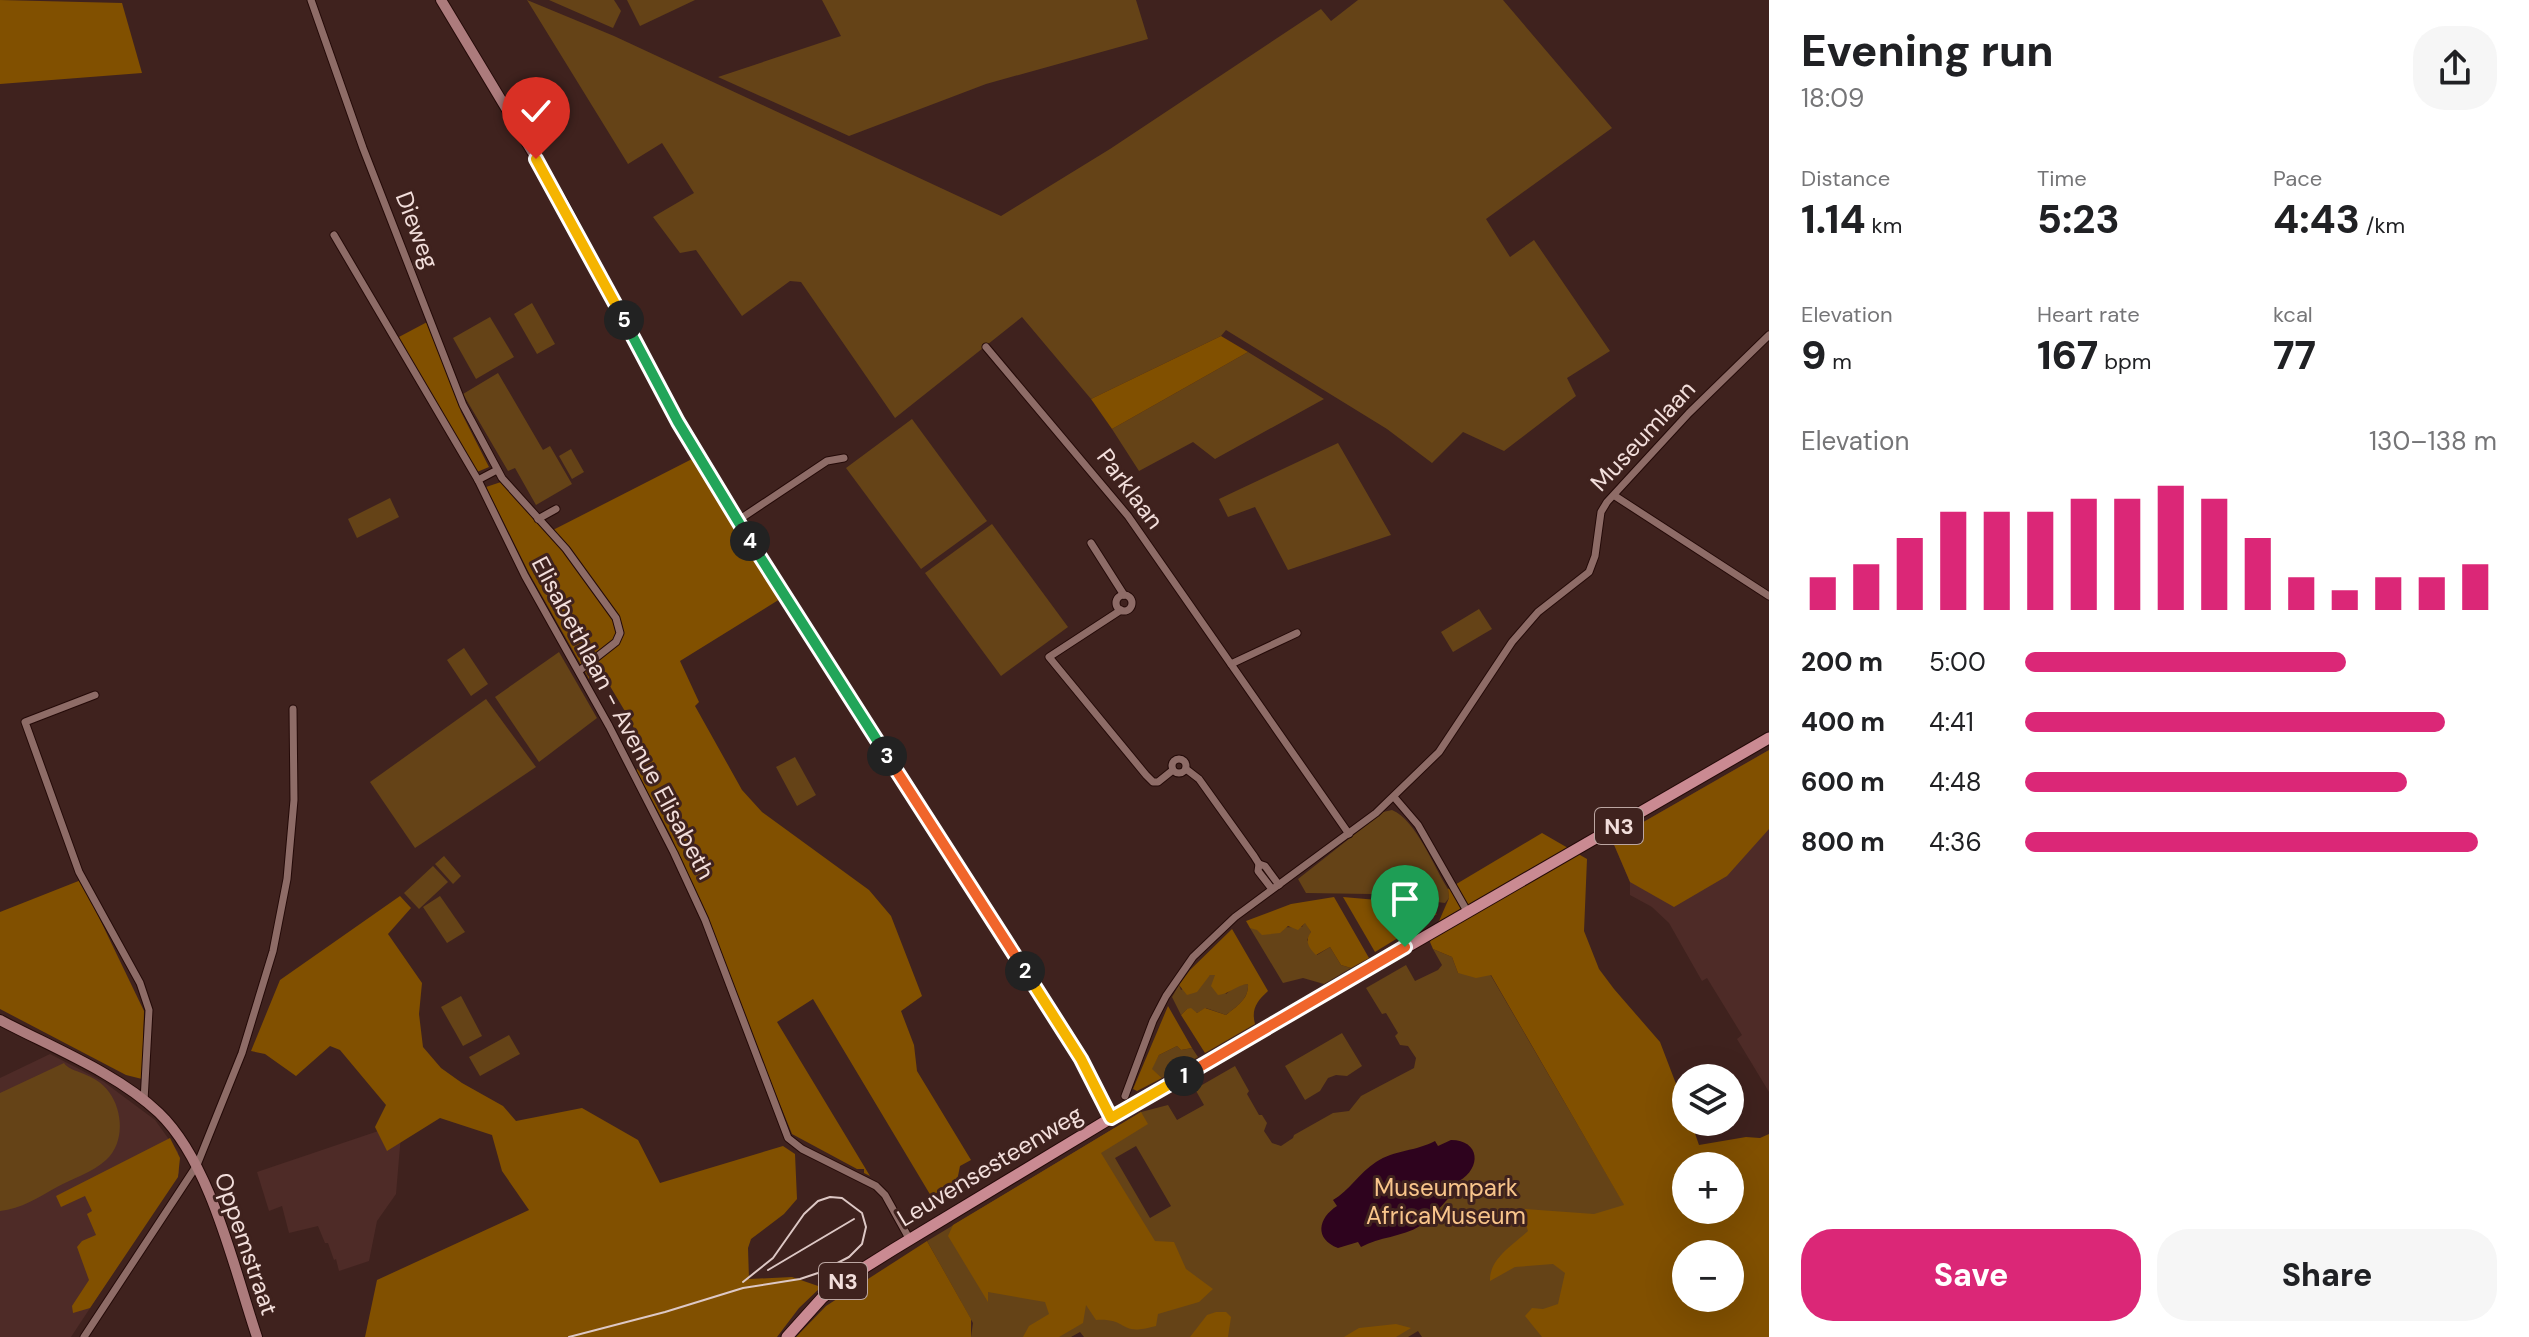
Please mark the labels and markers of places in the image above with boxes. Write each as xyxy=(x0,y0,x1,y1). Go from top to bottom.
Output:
pin xyxy=(502,77,570,159)
pin: 5 xyxy=(604,300,644,340)
pin: 4 xyxy=(730,521,770,561)
pin: 3 xyxy=(867,736,907,776)
pin xyxy=(1371,865,1439,947)
pin: 2 xyxy=(1005,951,1045,991)
pin: 1 xyxy=(1164,1056,1204,1096)

